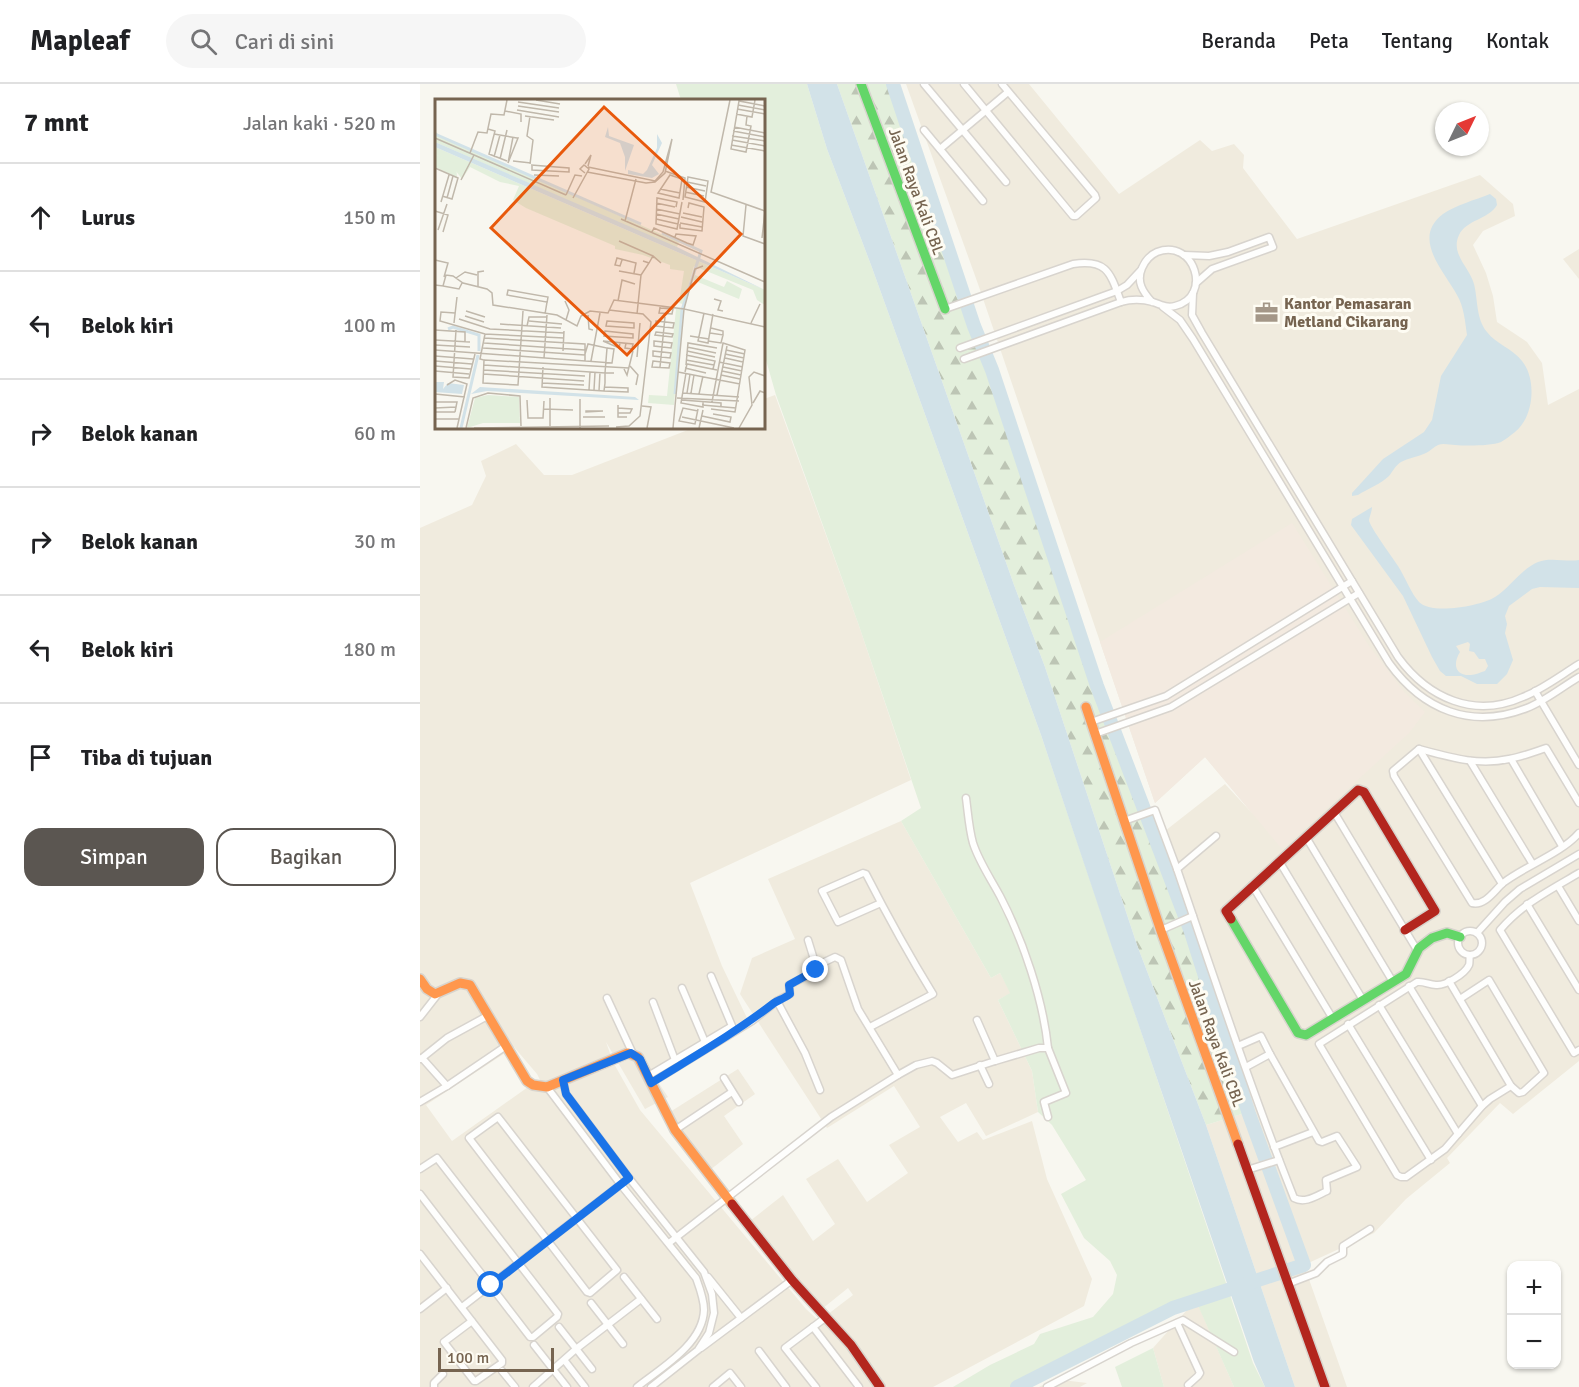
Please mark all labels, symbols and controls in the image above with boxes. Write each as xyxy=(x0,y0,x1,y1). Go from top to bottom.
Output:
search box xyxy=(166,14,586,68)
text: Mapleaf xyxy=(30,24,130,58)
icon: search xyxy=(187,25,220,58)
text: Cari di sini xyxy=(235,28,334,55)
text: Beranda xyxy=(1201,28,1276,54)
text: Peta xyxy=(1309,28,1349,54)
text: Tentang xyxy=(1382,28,1453,54)
text: Kontak xyxy=(1486,28,1549,54)
inset map xyxy=(435,99,765,429)
north arrow xyxy=(1435,102,1489,156)
text: 7 mnt xyxy=(24,107,89,139)
text: Jalan kaki · 520 m xyxy=(243,111,396,136)
street label: Jalan Raya Kali CBL xyxy=(884,125,948,258)
icon: ahead xyxy=(24,201,57,234)
text: Lurus xyxy=(81,204,135,231)
text: 150 m xyxy=(343,205,396,230)
place label: Kantor Pemasaran Metland Cikarang xyxy=(1284,294,1412,332)
office icon: Kantor Pemasaran Metland Cikarang xyxy=(1253,299,1279,325)
icon: left xyxy=(24,309,57,342)
text: Belok kiri xyxy=(81,312,174,339)
text: 100 m xyxy=(343,313,396,338)
icon: right xyxy=(24,417,57,450)
text: Belok kanan xyxy=(81,420,198,447)
text: 60 m xyxy=(354,421,396,446)
icon: right xyxy=(24,525,57,558)
text: Belok kanan xyxy=(81,528,198,555)
text: 30 m xyxy=(354,529,396,554)
icon: left xyxy=(24,633,57,666)
text: Belok kiri xyxy=(81,636,174,663)
text: 180 m xyxy=(343,637,396,662)
icon: arrive xyxy=(24,741,57,774)
text: Tiba di tujuan xyxy=(81,744,212,771)
button: Simpan xyxy=(24,828,204,886)
button: Bagikan xyxy=(216,828,396,886)
route end xyxy=(802,956,828,982)
street label: Jalan Raya Kali CBL xyxy=(1184,977,1248,1110)
map controls xyxy=(1507,1261,1561,1369)
button: + xyxy=(1507,1261,1561,1315)
route start xyxy=(477,1271,503,1297)
button: − xyxy=(1507,1315,1561,1369)
scale bar xyxy=(438,1345,554,1372)
text: 100 m xyxy=(447,1348,489,1368)

